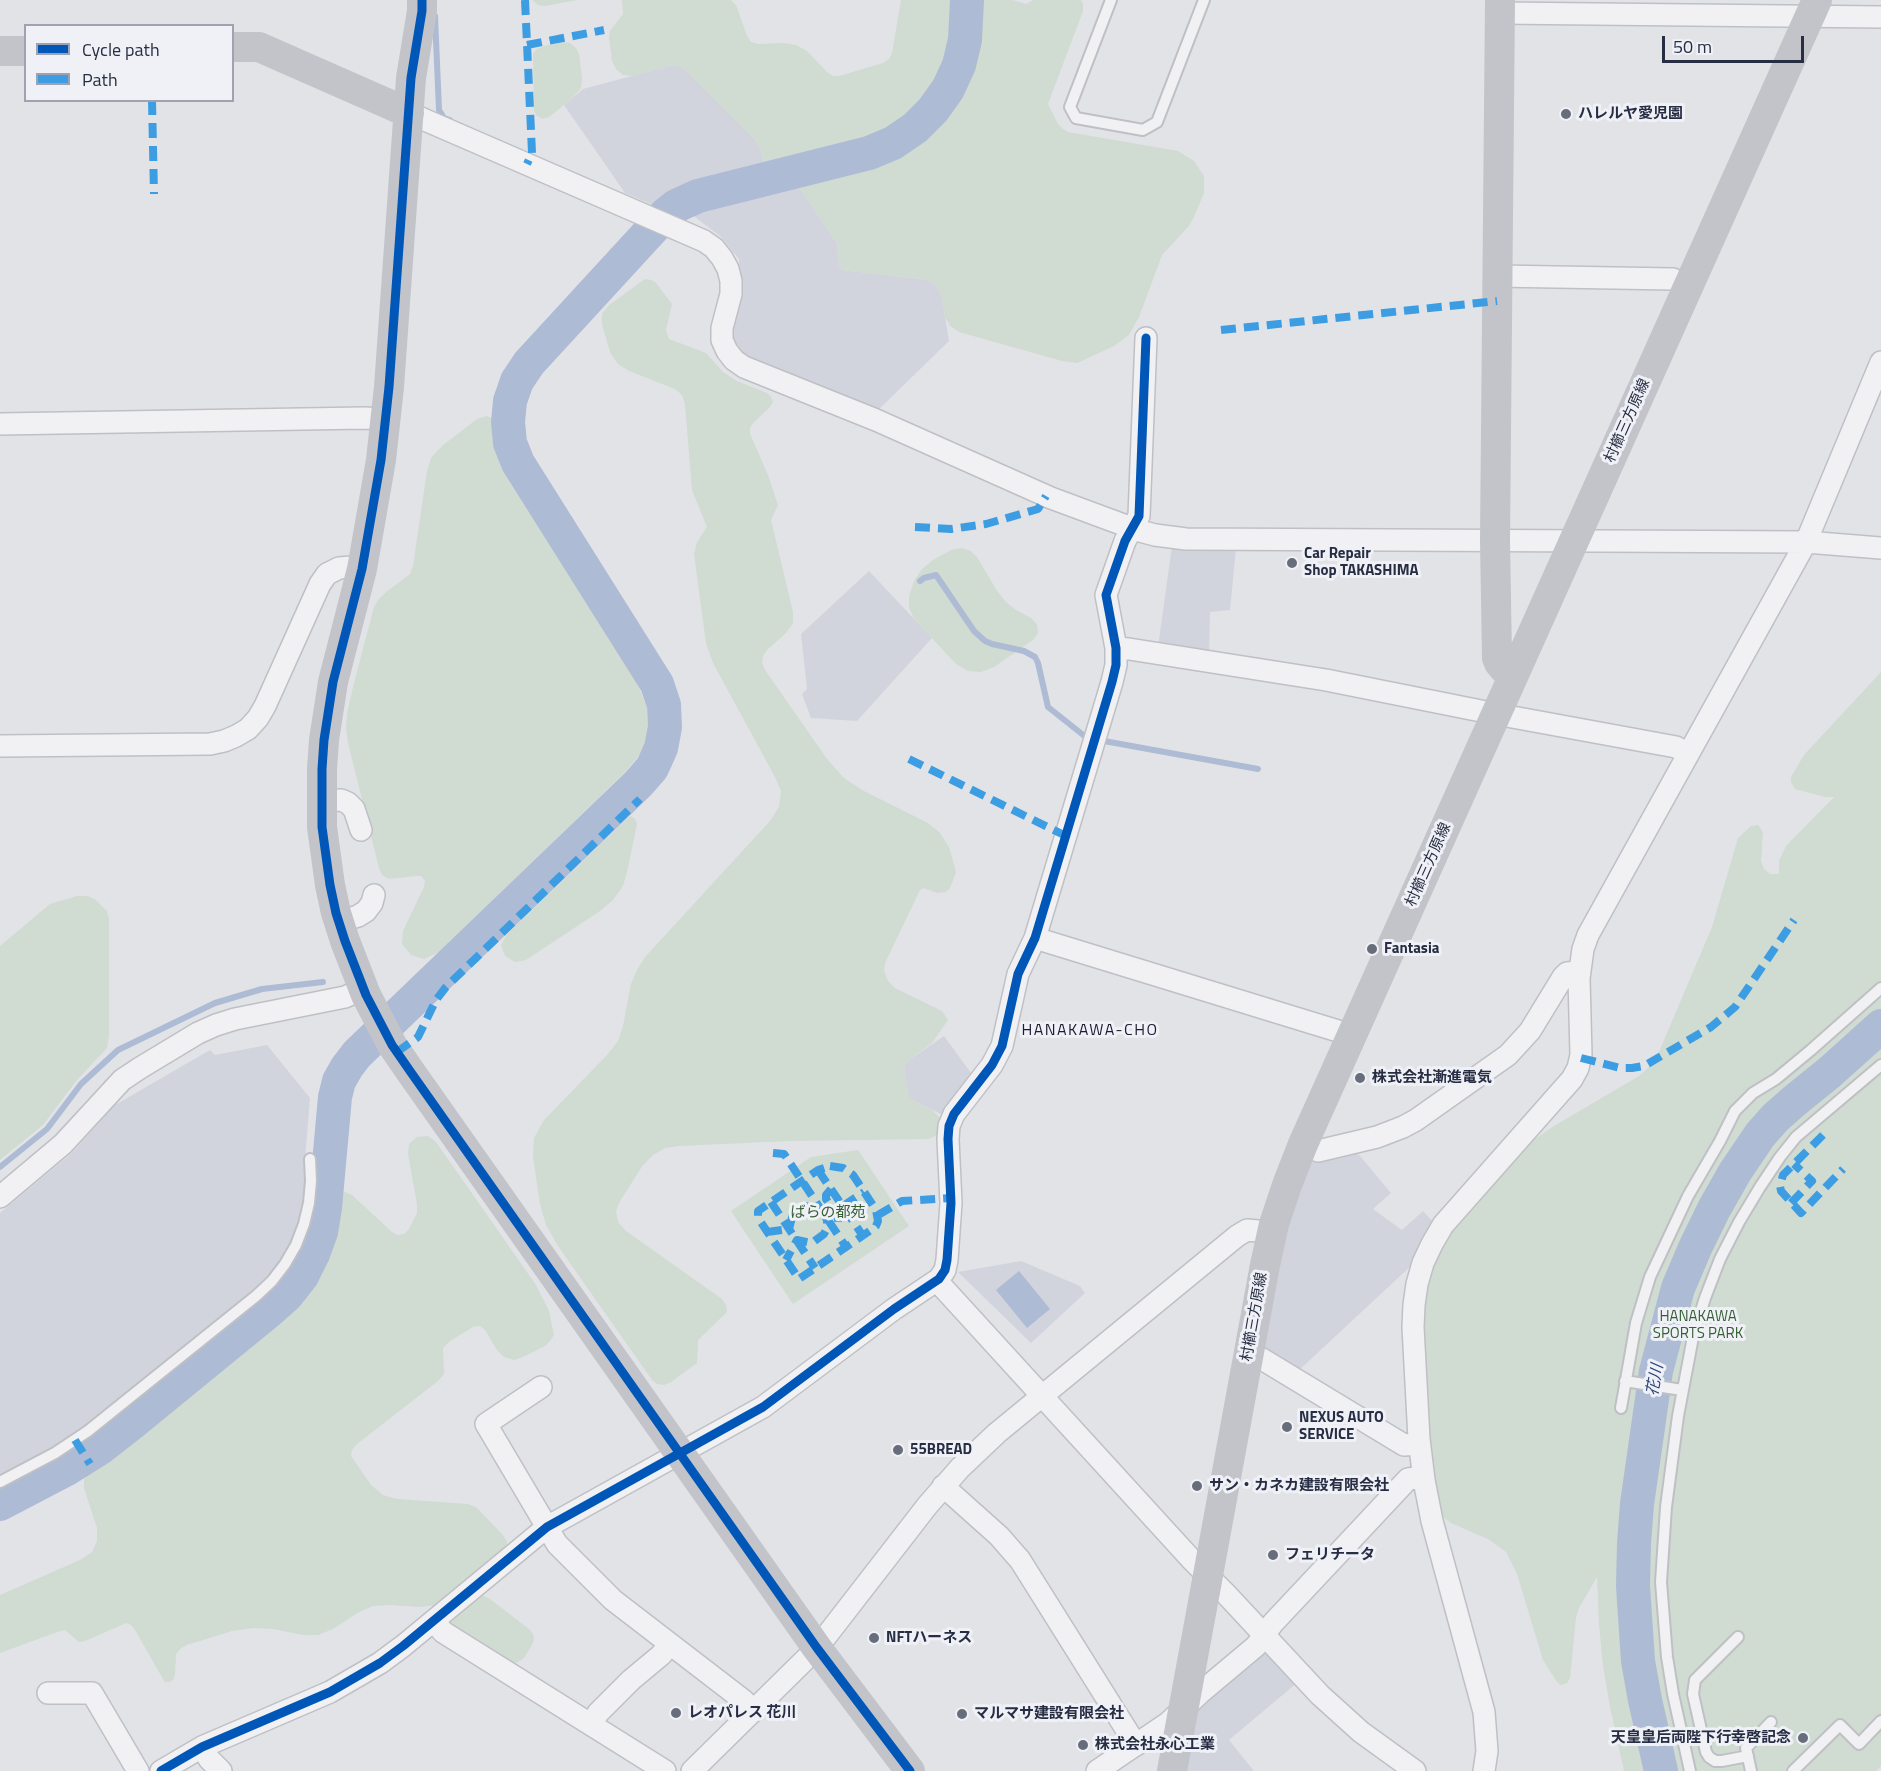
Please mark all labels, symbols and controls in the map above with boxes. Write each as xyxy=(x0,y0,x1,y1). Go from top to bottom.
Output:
legend xyxy=(24,24,234,102)
scale bar xyxy=(1665,24,1808,62)
text: 50 m xyxy=(1673,33,1712,60)
text: Cycle path xyxy=(82,36,160,63)
text: Path xyxy=(82,66,118,93)
place label: ハレルヤ愛児園 xyxy=(1578,105,1683,123)
marker: ハレルヤ愛児園 xyxy=(1559,107,1573,121)
street label: 村櫛三方原線 xyxy=(1601,376,1655,466)
place label: Car Repair Shop TAKASHIMA xyxy=(1304,545,1419,580)
marker: Car Repair Shop TAKASHIMA xyxy=(1285,556,1299,570)
street label: 村櫛三方原線 xyxy=(1402,820,1456,910)
place label: Fantasia xyxy=(1384,940,1439,958)
marker: Fantasia xyxy=(1365,942,1379,956)
district label: HANAKAWA-CHO xyxy=(1021,1021,1159,1041)
place label: 株式会社漸進電気 xyxy=(1372,1069,1492,1087)
marker: 株式会社漸進電気 xyxy=(1353,1071,1367,1085)
park label: ばらの都苑 xyxy=(791,1204,865,1222)
street label: 村櫛三方原線 xyxy=(1238,1271,1272,1363)
park label: HANAKAWA SPORTS PARK xyxy=(1653,1308,1743,1343)
water label: 花川 xyxy=(1644,1363,1668,1397)
place label: NEXUS AUTO SERVICE xyxy=(1299,1409,1384,1444)
marker: NEXUS AUTO SERVICE xyxy=(1280,1420,1294,1434)
place label: 55BREAD xyxy=(910,1441,972,1459)
marker: 55BREAD xyxy=(891,1443,905,1457)
place label: サン・カネカ建設有限会社 xyxy=(1209,1477,1389,1495)
marker: サン・カネカ建設有限会社 xyxy=(1190,1479,1204,1493)
place label: フェリチータ xyxy=(1285,1546,1375,1564)
marker: フェリチータ xyxy=(1266,1548,1280,1562)
place label: NFTハーネス xyxy=(886,1629,972,1647)
marker: NFTハーネス xyxy=(867,1631,881,1645)
place label: レオパレス 花川 xyxy=(688,1704,796,1722)
place label: マルマサ建設有限会社 xyxy=(974,1705,1124,1723)
marker: レオパレス 花川 xyxy=(669,1706,683,1720)
marker: マルマサ建設有限会社 xyxy=(955,1707,969,1721)
place label: 天皇皇后両陛下行幸啓記念 xyxy=(1611,1729,1791,1747)
marker: 天皇皇后両陛下行幸啓記念 xyxy=(1796,1731,1810,1745)
place label: 株式会社永心工業 xyxy=(1095,1736,1215,1754)
marker: 株式会社永心工業 xyxy=(1076,1738,1090,1752)

